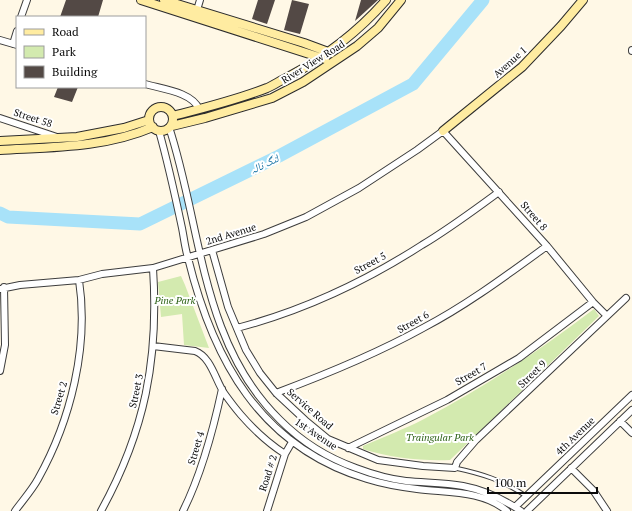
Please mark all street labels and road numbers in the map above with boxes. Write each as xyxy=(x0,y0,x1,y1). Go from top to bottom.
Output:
street label: River View Road xyxy=(279,37,347,87)
street label: Avenue 1 xyxy=(491,44,529,80)
street label: Street 58 xyxy=(12,106,54,130)
street label: Street 8 xyxy=(518,199,550,233)
street label: 2nd Avenue xyxy=(204,220,258,248)
street label: Street 5 xyxy=(352,249,388,277)
street label: Street 6 xyxy=(395,308,432,336)
street label: Street 9 xyxy=(515,357,549,391)
street label: Street 7 xyxy=(453,360,489,388)
street label: Street 3 xyxy=(126,373,146,409)
street label: Street 2 xyxy=(48,380,70,416)
street label: Service Road xyxy=(284,385,336,433)
street label: 4th Avenue xyxy=(553,414,597,458)
street label: 1st Avenue xyxy=(292,415,340,453)
street label: Street 4 xyxy=(185,429,207,466)
street label: Road # 2 xyxy=(256,453,280,493)

